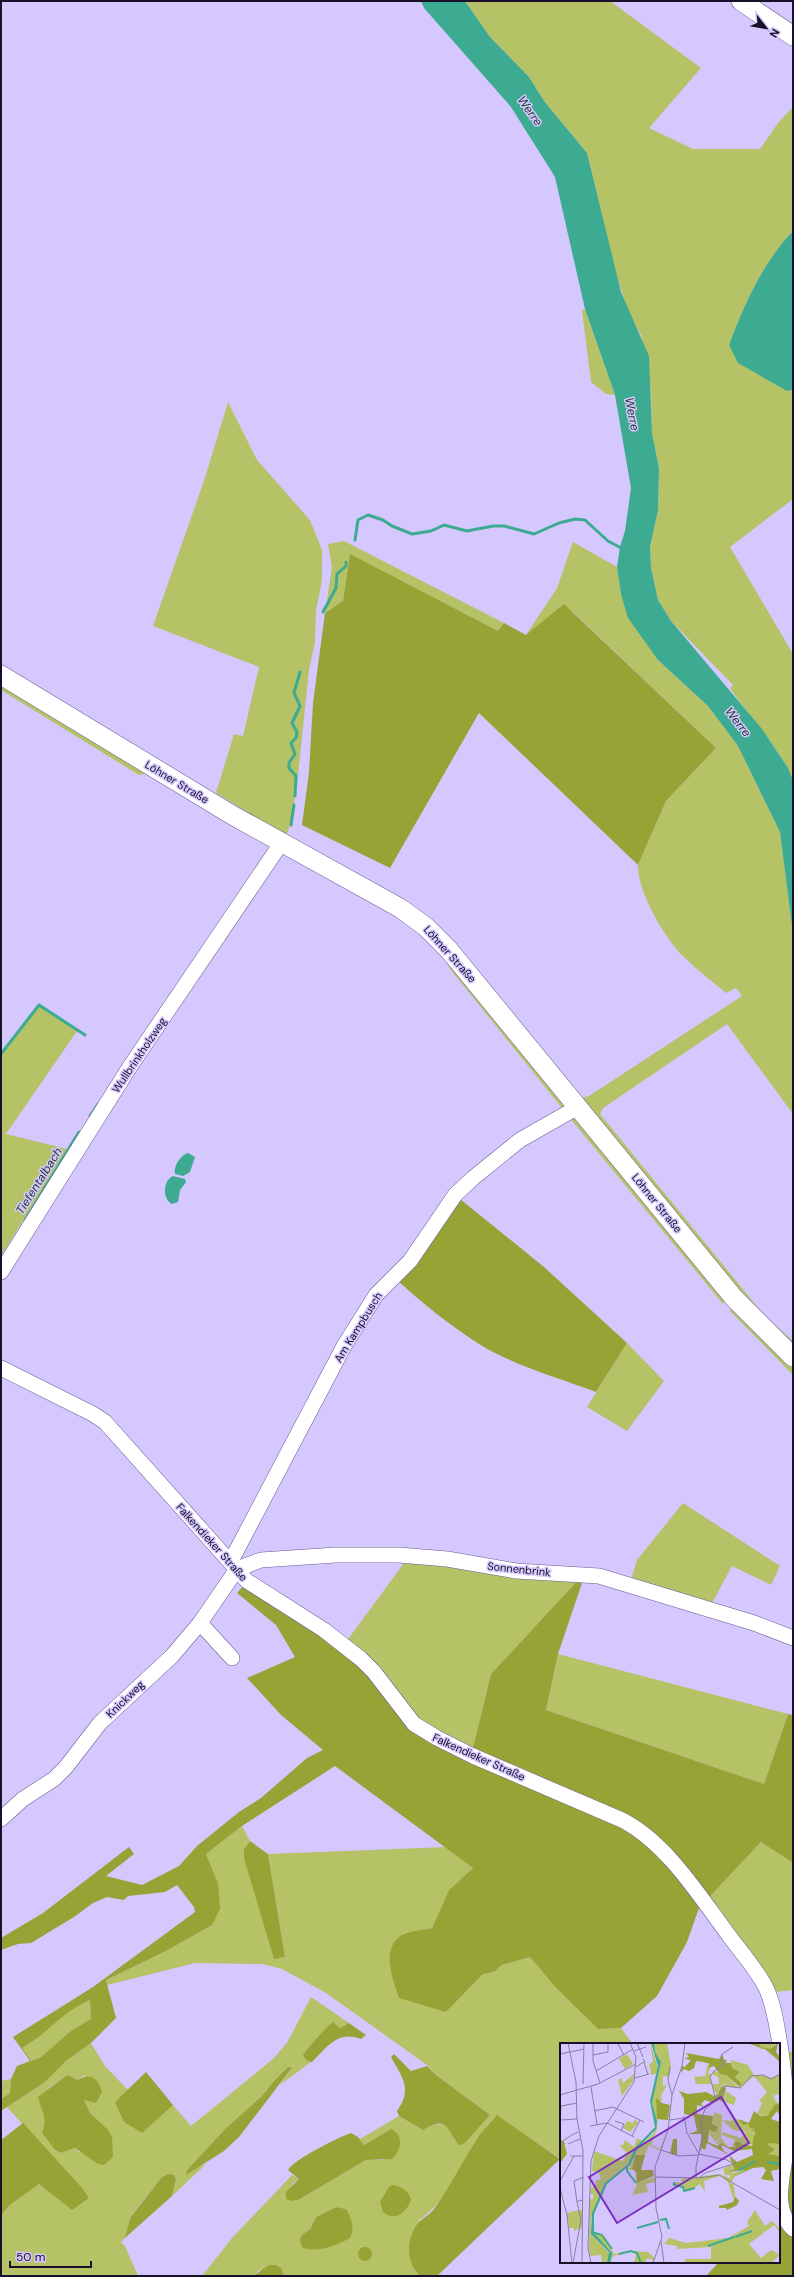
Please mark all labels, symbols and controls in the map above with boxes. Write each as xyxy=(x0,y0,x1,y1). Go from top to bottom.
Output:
north arrow xyxy=(746,8,786,48)
text: N xyxy=(767,26,783,40)
water label: Werre xyxy=(514,93,546,129)
water label: Werre xyxy=(621,396,643,432)
water label: Werre xyxy=(721,704,755,740)
street label: Löhner Straße xyxy=(142,757,212,807)
street label: Löhner Straße xyxy=(421,923,479,985)
street label: Wullbrinkholzweg xyxy=(109,1015,169,1095)
water label: Tiefentalbach xyxy=(12,1144,66,1217)
street label: Löhner Straße xyxy=(629,1171,685,1235)
street label: Am Kampbusch xyxy=(331,1289,385,1365)
street label: Falkendieker Straße xyxy=(173,1500,251,1584)
street label: Sonnenbrink xyxy=(487,1559,552,1579)
street label: Knickweg xyxy=(103,1677,147,1721)
street label: Falkendieker Straße xyxy=(430,1730,528,1784)
inset map xyxy=(560,2043,780,2263)
scale bar xyxy=(10,2243,91,2269)
text: 50 m xyxy=(16,2249,45,2265)

